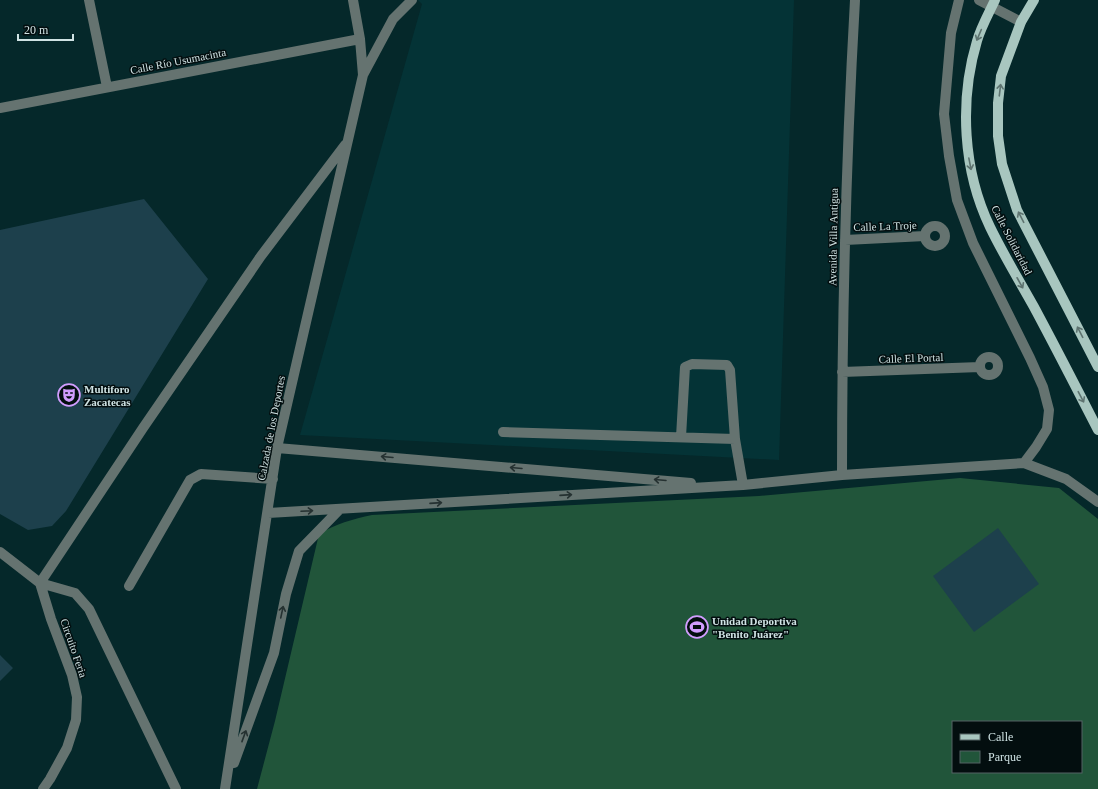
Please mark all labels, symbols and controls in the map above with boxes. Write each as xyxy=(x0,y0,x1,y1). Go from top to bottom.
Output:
scale bar xyxy=(18,16,73,42)
text: 20 m xyxy=(24,23,49,37)
one-way arrow xyxy=(975,29,983,41)
street label: Calle Río Usumacinta xyxy=(129,46,227,76)
one-way arrow xyxy=(996,84,1004,97)
one-way arrow xyxy=(966,157,974,170)
street label: Avenida Villa Antigua xyxy=(826,188,840,286)
street label: Calle Solidaridad xyxy=(989,203,1035,277)
one-way arrow xyxy=(1017,211,1024,223)
street label: Calle La Troje xyxy=(853,219,917,233)
one-way arrow xyxy=(1017,276,1025,288)
one-way arrow xyxy=(1076,327,1083,339)
street label: Calle El Portal xyxy=(878,351,944,365)
street label: Calzada de los Deportes xyxy=(255,375,287,481)
theatre icon: Multiforo Zacatecas xyxy=(56,382,82,408)
place label: Multiforo Zacatecas xyxy=(84,383,131,408)
one-way arrow xyxy=(1078,391,1085,403)
one-way arrow xyxy=(381,454,394,461)
one-way arrow xyxy=(510,465,523,472)
one-way arrow xyxy=(654,476,667,484)
one-way arrow xyxy=(559,492,572,499)
one-way arrow xyxy=(429,500,442,507)
one-way arrow xyxy=(300,507,313,514)
one-way arrow xyxy=(279,606,287,619)
sports icon: Unidad Deportiva "Benito Juárez" xyxy=(684,614,710,640)
place label: Unidad Deportiva "Benito Juárez" xyxy=(712,615,797,640)
street label: Circuito Feria xyxy=(58,617,90,679)
legend xyxy=(952,721,1082,773)
one-way arrow xyxy=(240,730,248,742)
text: Calle xyxy=(988,730,1013,744)
text: Parque xyxy=(988,750,1021,764)

